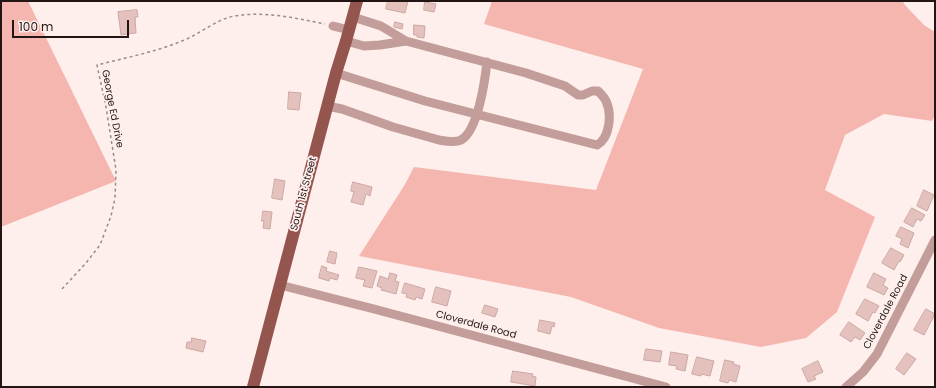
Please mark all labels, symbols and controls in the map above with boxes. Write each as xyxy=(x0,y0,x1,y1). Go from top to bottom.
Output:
scale bar xyxy=(14,12,131,38)
text: 100 m xyxy=(19,18,53,35)
street label: George Ed Drive xyxy=(99,69,125,149)
street label: South 1st Street xyxy=(288,156,320,232)
street label: Cloverdale Road xyxy=(861,273,911,351)
street label: Cloverdale Road xyxy=(434,308,518,342)

